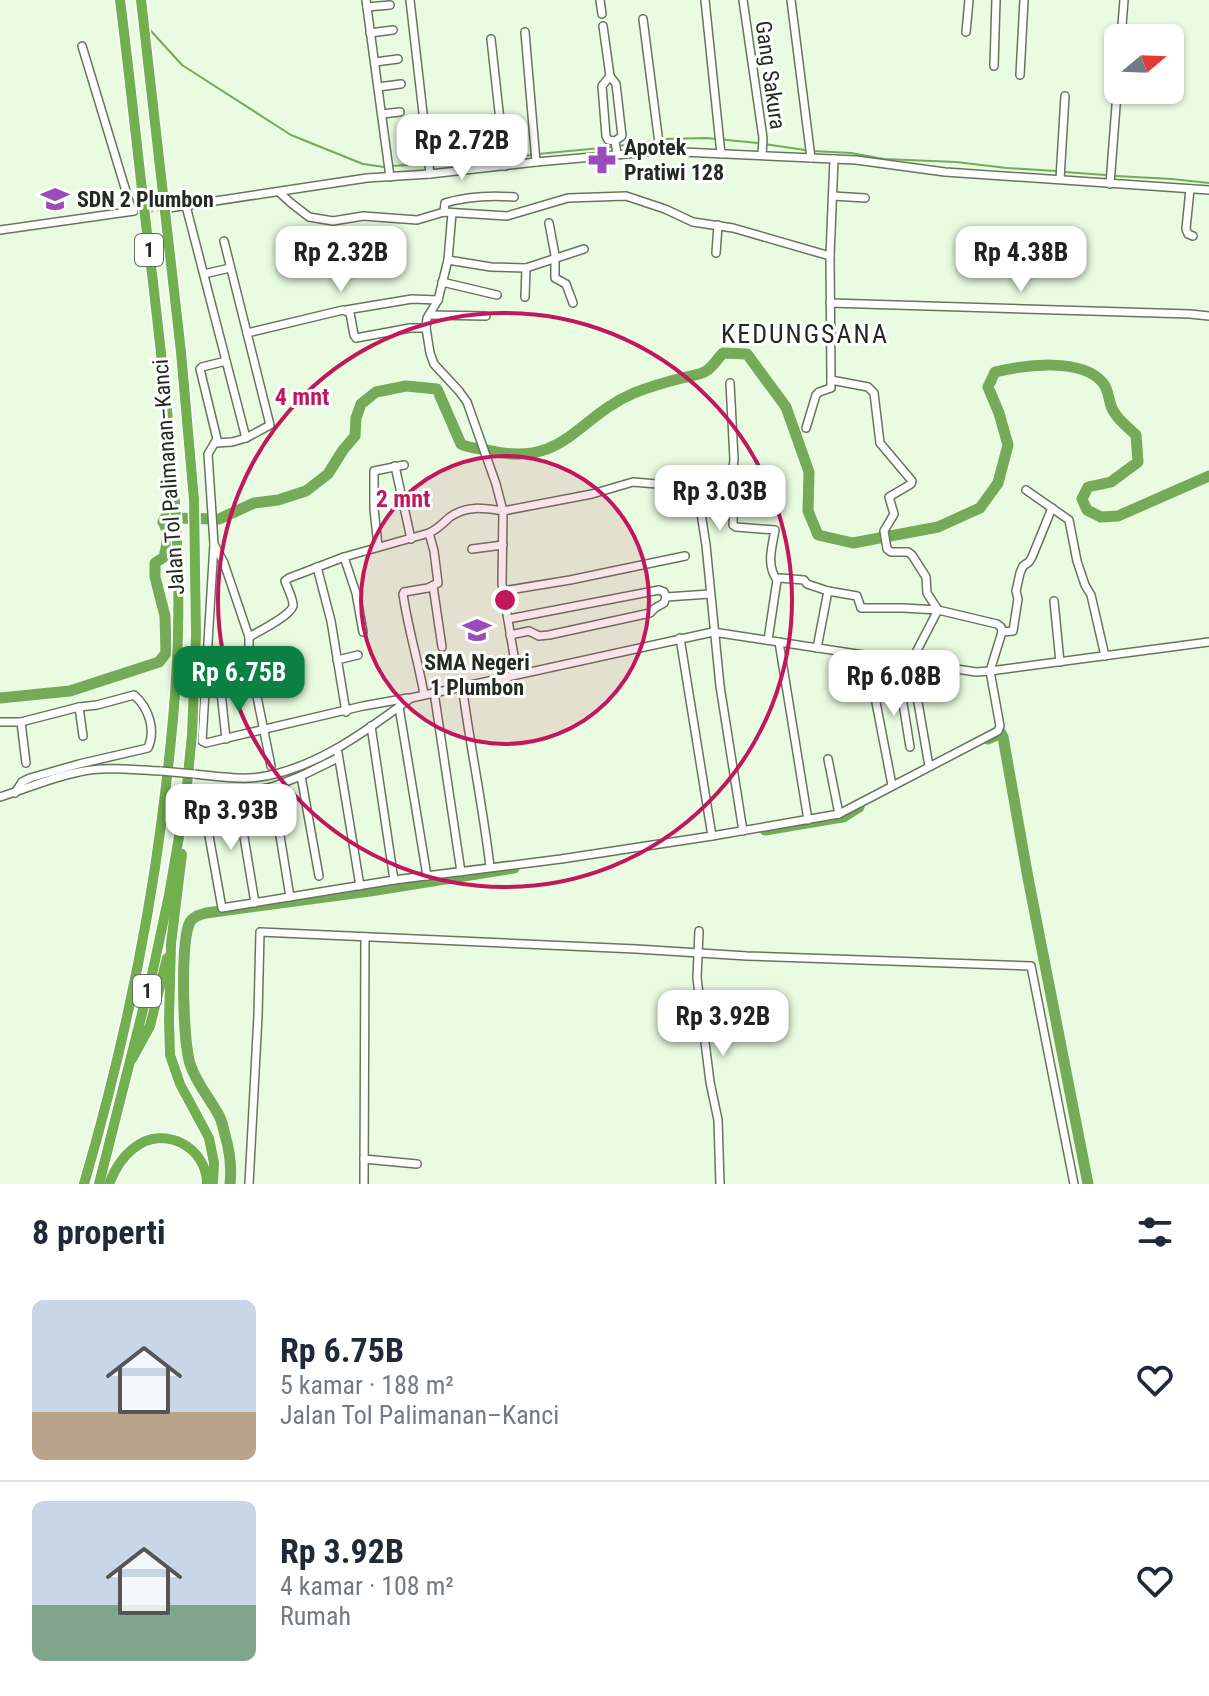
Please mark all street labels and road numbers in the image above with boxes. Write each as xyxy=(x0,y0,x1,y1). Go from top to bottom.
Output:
street label: Gang Sakura xyxy=(751,19,790,131)
road number: 1 xyxy=(135,234,163,266)
street label: Jalan Tol Palimanan–Kanci xyxy=(148,358,189,596)
road number: 1 xyxy=(133,975,161,1007)

